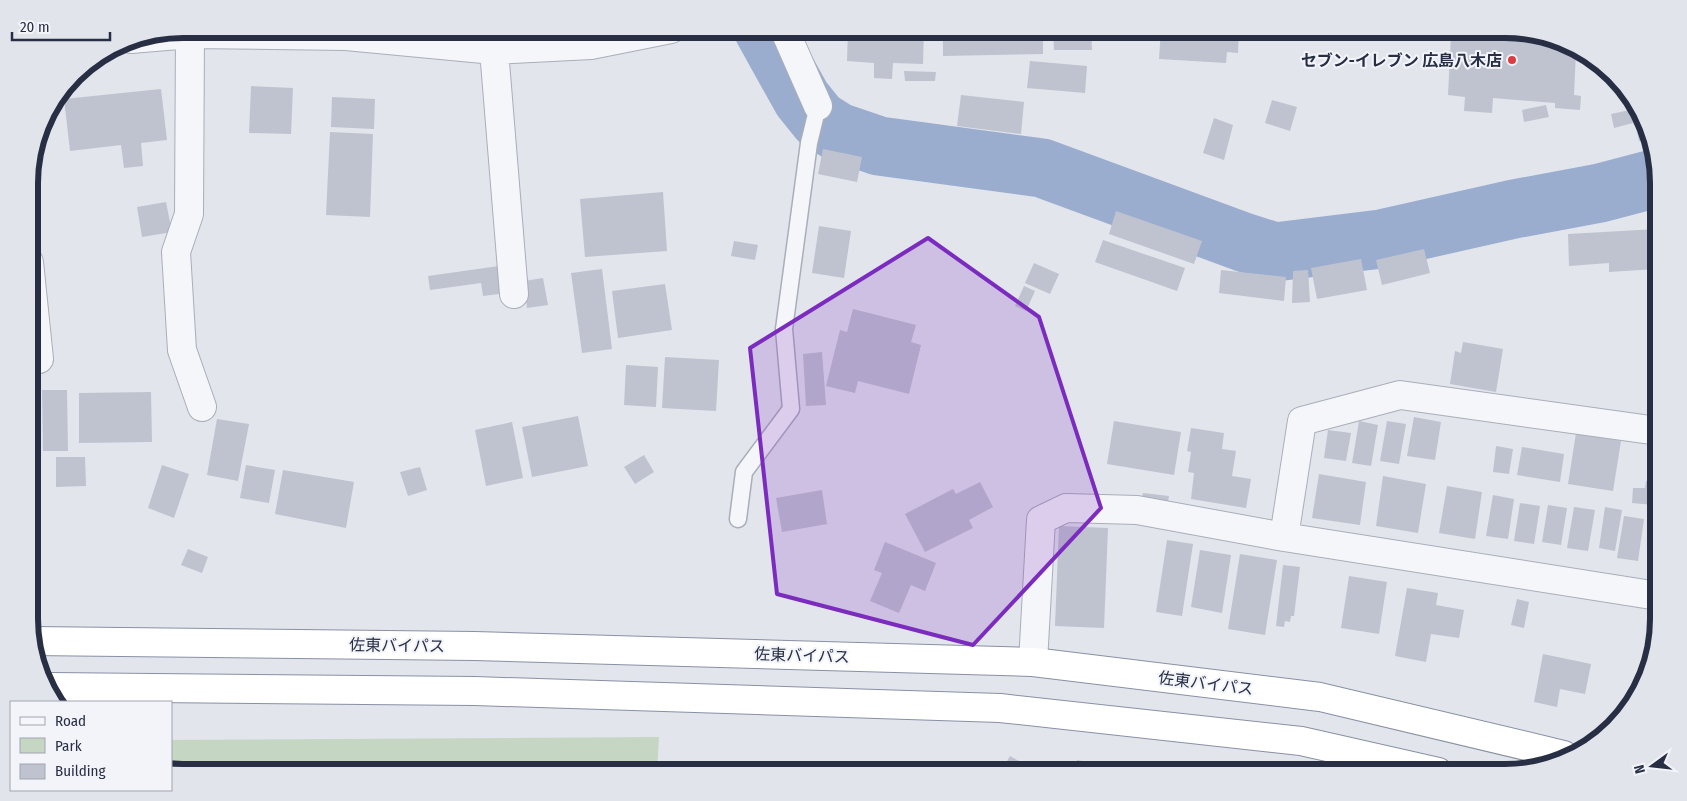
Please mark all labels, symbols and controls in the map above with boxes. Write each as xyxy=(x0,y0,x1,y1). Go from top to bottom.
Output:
scale bar xyxy=(12,10,110,42)
text: 20 m xyxy=(20,18,50,36)
place label: セブン-イレブン 広島八木店 xyxy=(1301,51,1502,70)
marker: セブン-イレブン 広島八木店 xyxy=(1506,54,1518,66)
street label: 佐東バイパス xyxy=(349,635,445,656)
street label: 佐東バイパス xyxy=(754,644,850,667)
street label: 佐東バイパス xyxy=(1157,668,1255,699)
legend xyxy=(10,701,172,791)
text: Road xyxy=(55,712,86,730)
text: Park xyxy=(55,737,82,755)
north arrow xyxy=(1627,741,1677,791)
text: Building xyxy=(55,762,106,780)
text: N xyxy=(1631,763,1649,775)

